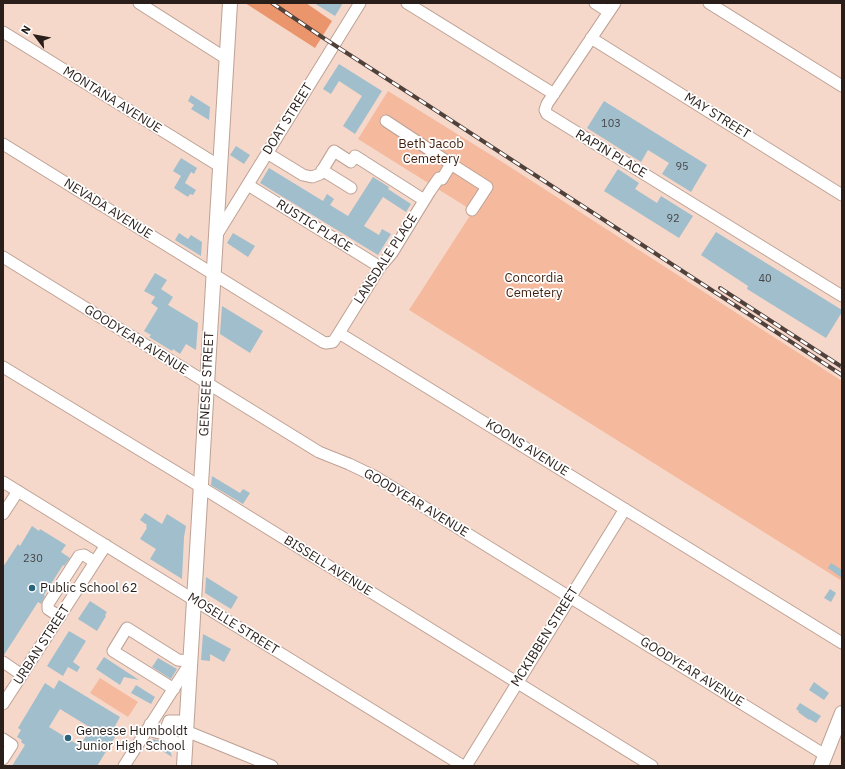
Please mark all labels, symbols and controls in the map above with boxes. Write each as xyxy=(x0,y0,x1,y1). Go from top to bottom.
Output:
north arrow xyxy=(16,16,56,56)
text: N xyxy=(18,23,34,37)
street label: MONTANA AVENUE xyxy=(60,63,164,137)
street label: DOAT STREET xyxy=(260,80,316,158)
street label: MAY STREET xyxy=(681,90,753,142)
house number: 103 xyxy=(601,117,621,131)
street label: RAPIN PLACE xyxy=(573,127,649,181)
park label: Beth Jacob Cemetery xyxy=(398,136,464,167)
house number: 95 xyxy=(675,160,689,174)
street label: NEVADA AVENUE xyxy=(61,176,155,242)
street label: RUSTIC PLACE xyxy=(273,196,355,256)
street label: LANSDALE PLACE xyxy=(351,211,421,307)
house number: 92 xyxy=(666,212,680,226)
park label: Concordia Cemetery xyxy=(505,270,563,301)
house number: 40 xyxy=(758,272,772,286)
street label: GOODYEAR AVENUE xyxy=(81,302,191,378)
street label: GENESEE STREET xyxy=(196,331,218,437)
street label: KOONS AVENUE xyxy=(483,416,571,480)
street label: GOODYEAR AVENUE xyxy=(361,465,471,541)
street label: BISSELL AVENUE xyxy=(281,533,375,599)
house number: 230 xyxy=(23,552,43,566)
place label: Public School 62 xyxy=(40,580,137,596)
marker: Public School 62 xyxy=(27,583,37,593)
street label: MCKIBBEN STREET xyxy=(508,584,582,690)
street label: MOSELLE STREET xyxy=(185,590,281,658)
street label: URBAN STREET xyxy=(10,602,74,688)
street label: GOODYEAR AVENUE xyxy=(637,634,747,710)
place label: Genesse Humboldt Junior High School xyxy=(76,723,188,754)
marker: Genesse Humboldt Junior High School xyxy=(63,733,73,743)

